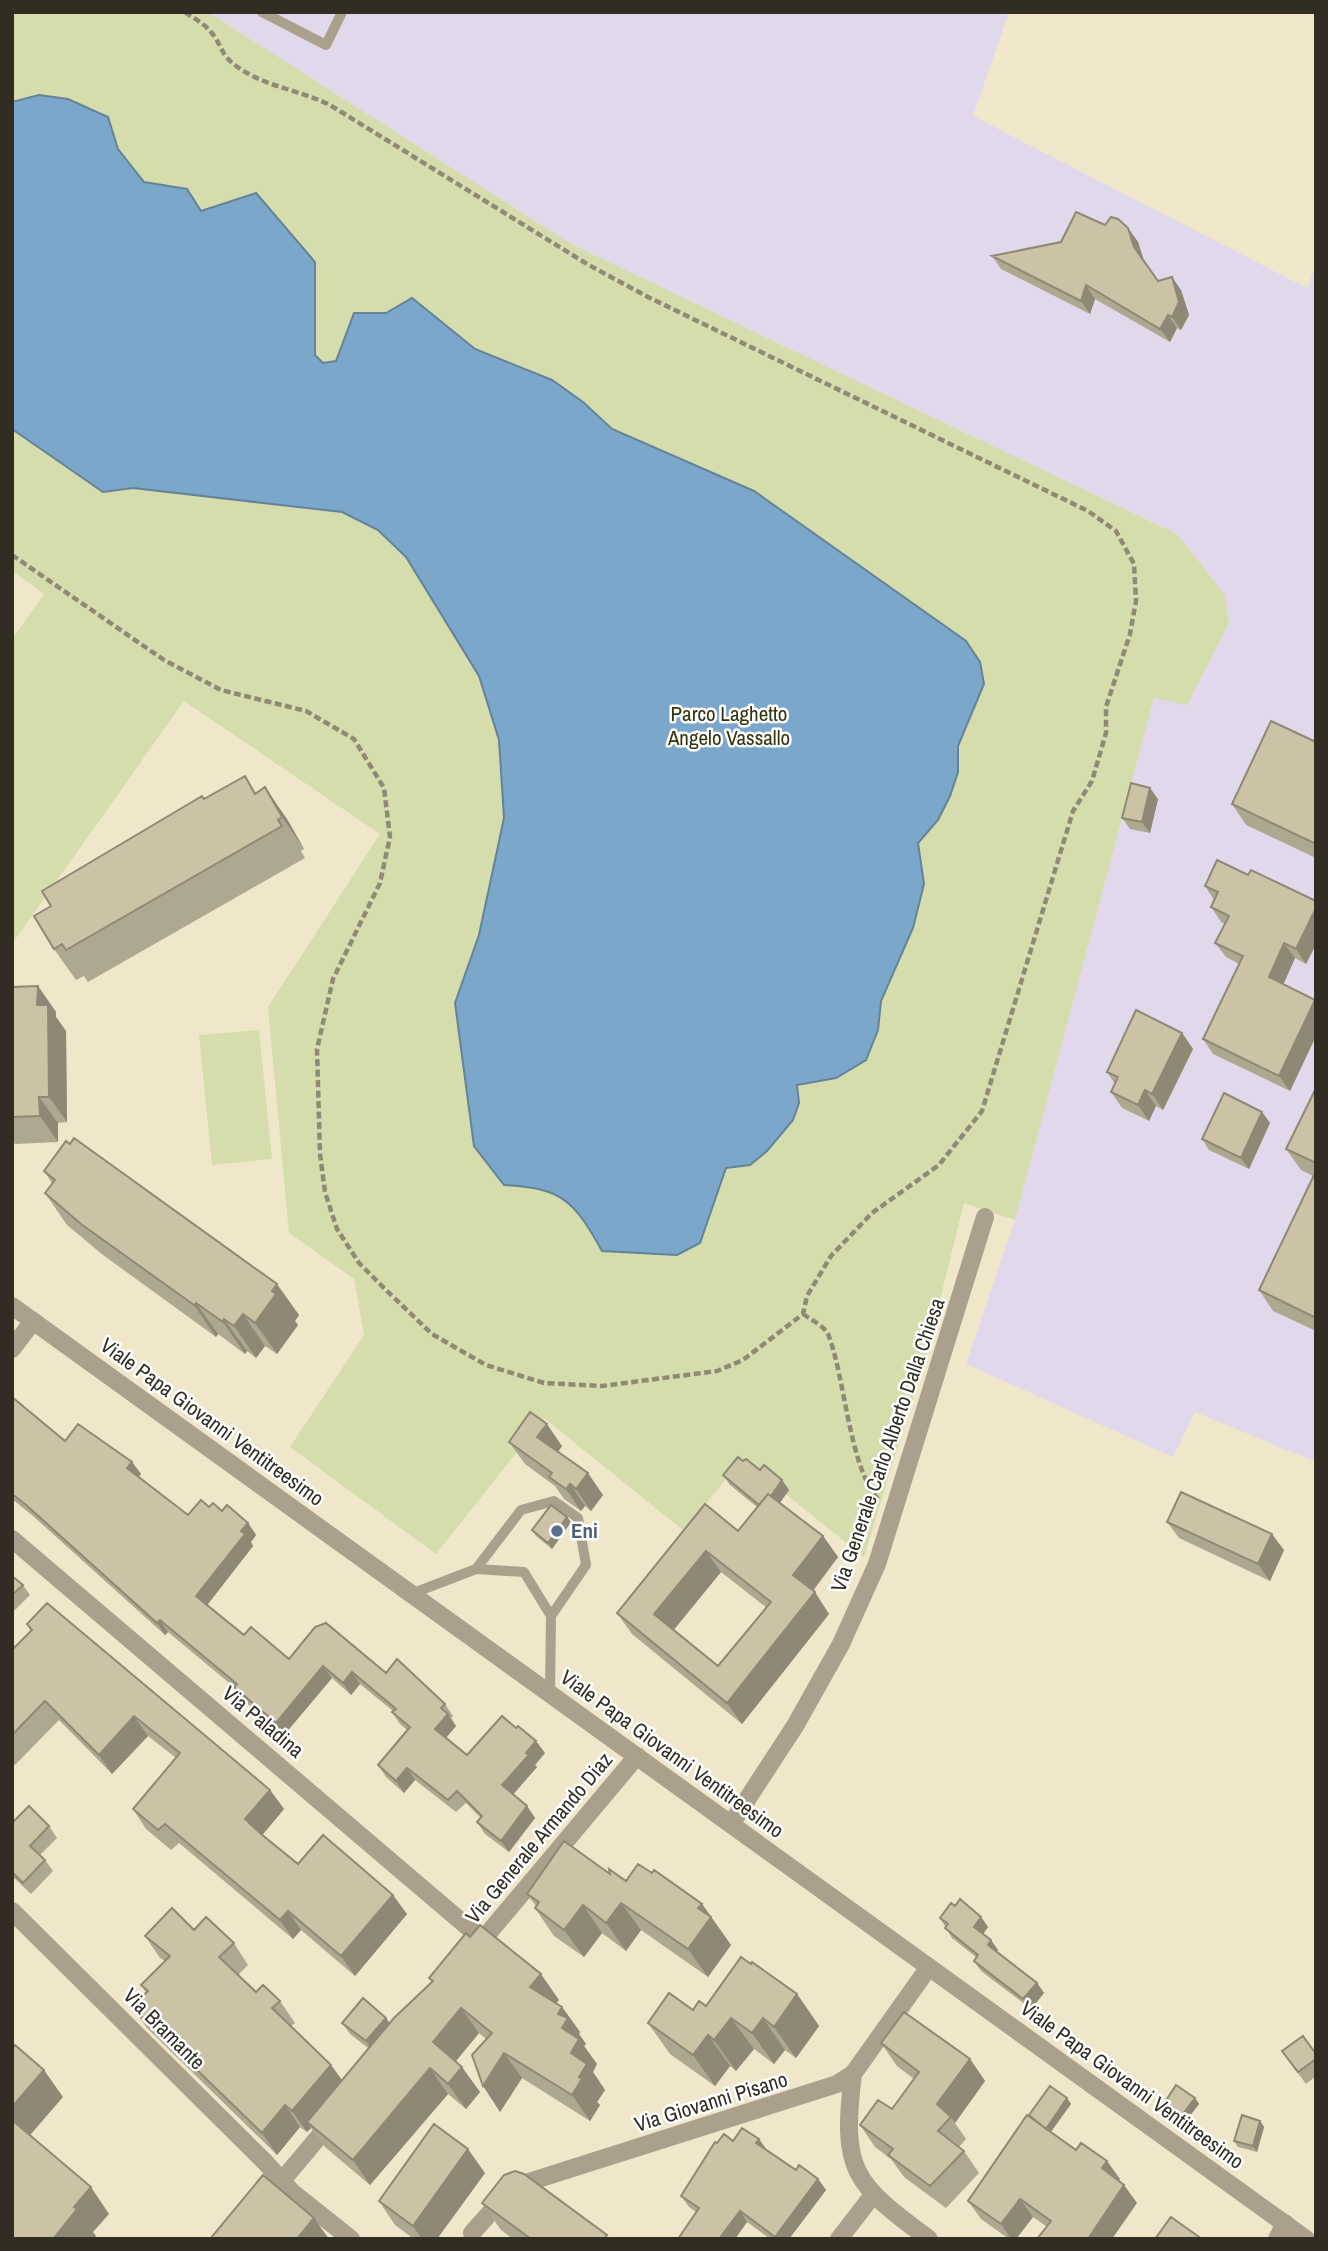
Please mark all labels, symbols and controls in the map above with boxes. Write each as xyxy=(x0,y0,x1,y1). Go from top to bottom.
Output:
park label: Parco Laghetto Angelo Vassallo xyxy=(667,699,790,752)
street label: Via Generale Carlo Alberto Dalla Chiesa xyxy=(824,1294,952,1596)
street label: Viale Papa Giovanni Ventitreesimo xyxy=(95,1331,330,1513)
place label: Eni xyxy=(571,1516,598,1545)
marker: Eni xyxy=(549,1523,565,1539)
street label: Viale Papa Giovanni Ventitreesimo xyxy=(555,1663,790,1845)
street label: Via Paladina xyxy=(216,1679,311,1765)
street label: Via Generale Armando Diaz xyxy=(458,1746,619,1929)
street label: Via Bramante xyxy=(117,1981,212,2076)
street label: Viale Papa Giovanni Ventitreesimo xyxy=(1015,1994,1250,2176)
street label: Via Giovanni Pisano xyxy=(631,2064,791,2139)

